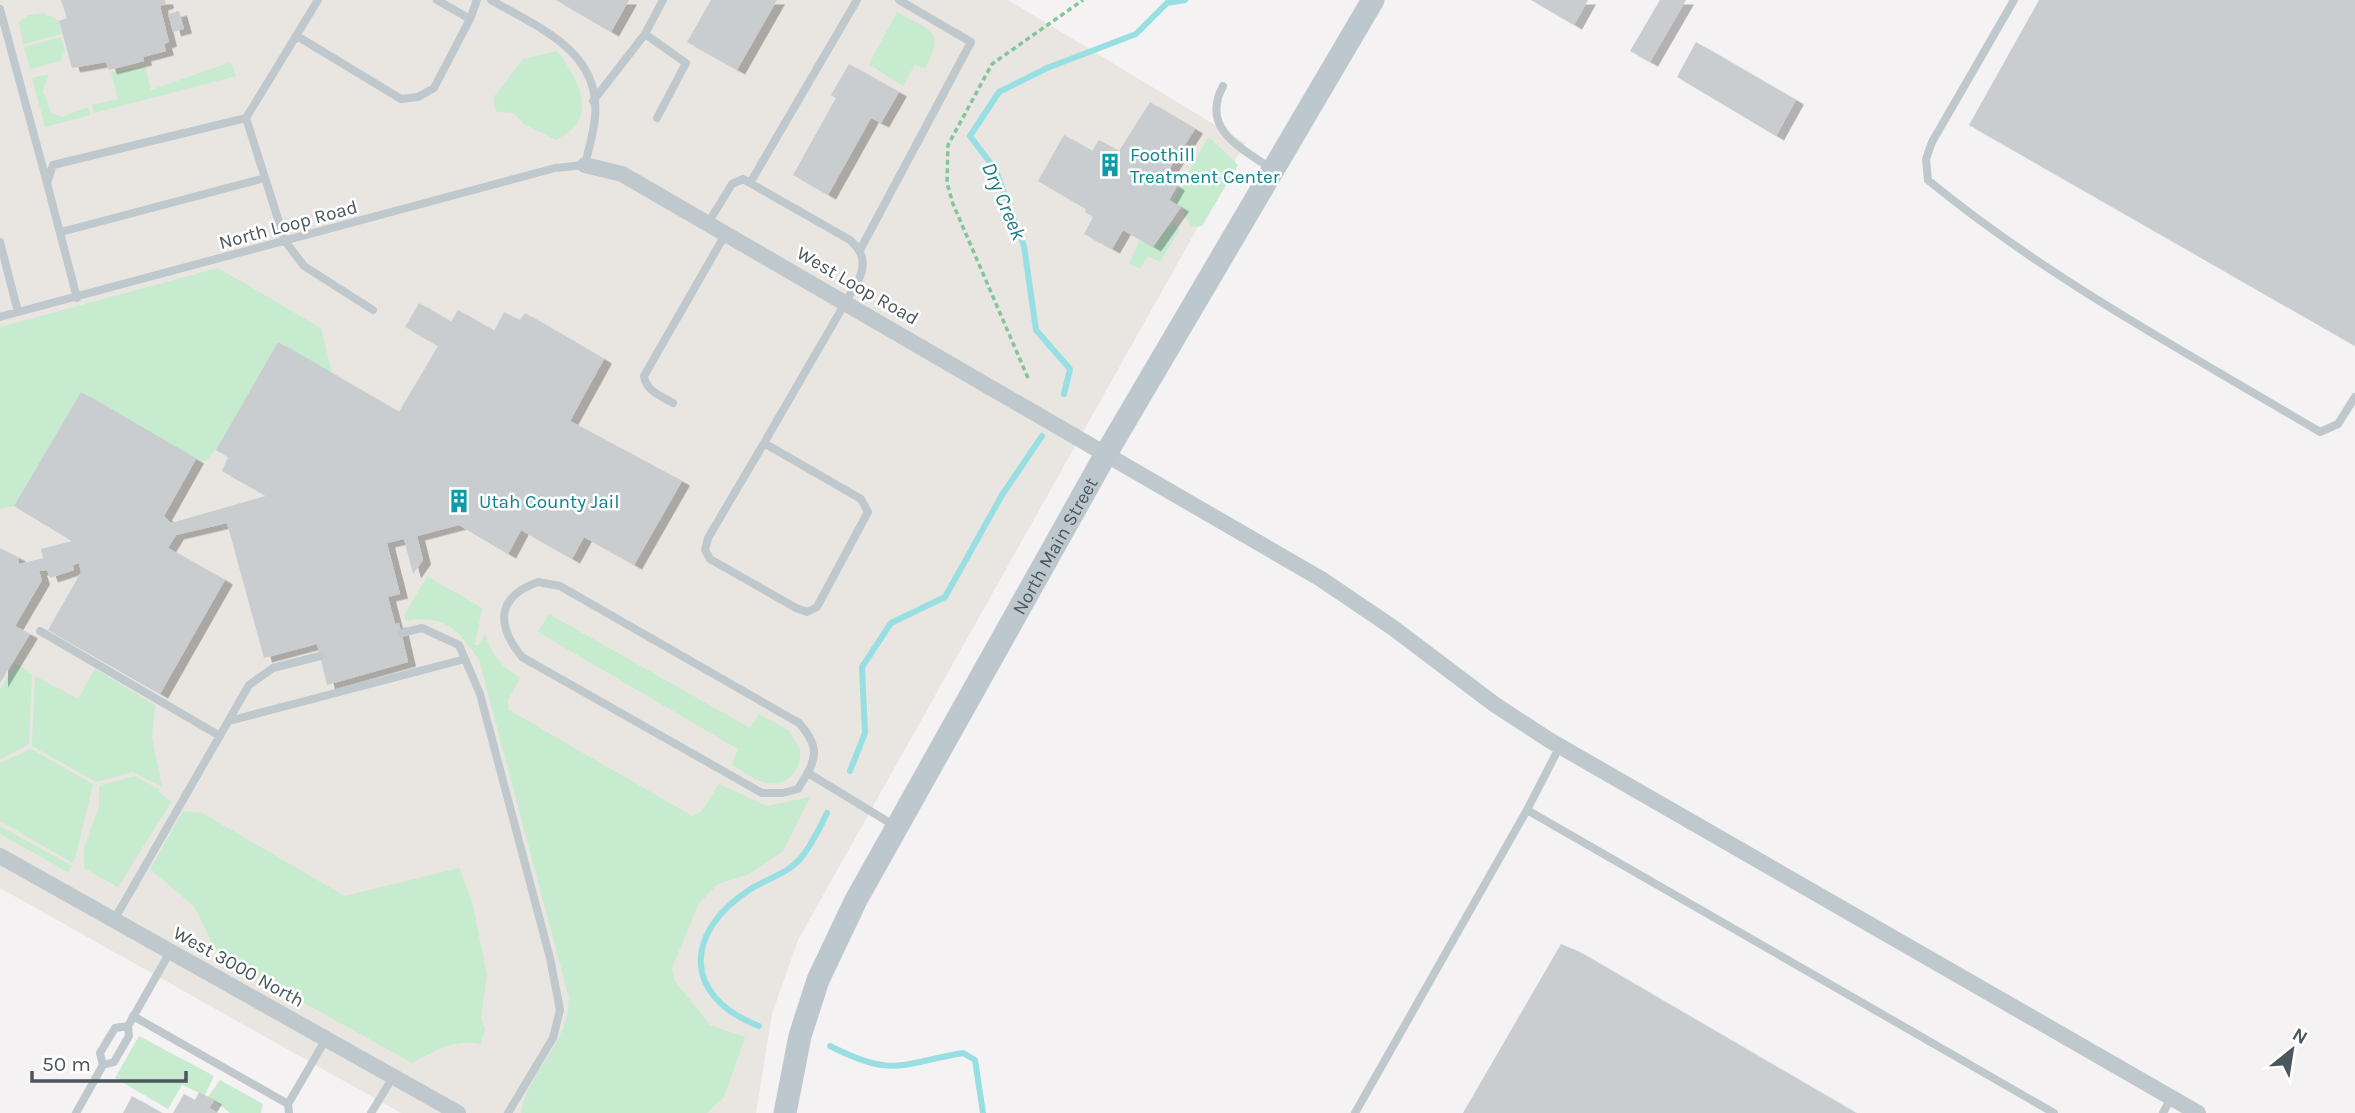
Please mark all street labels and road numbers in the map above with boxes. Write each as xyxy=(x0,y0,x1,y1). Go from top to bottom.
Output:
street label: North Loop Road xyxy=(217,196,360,254)
street label: West Loop Road xyxy=(793,242,922,330)
street label: North Main Street xyxy=(1008,474,1103,619)
street label: West 3000 North xyxy=(169,922,308,1012)

